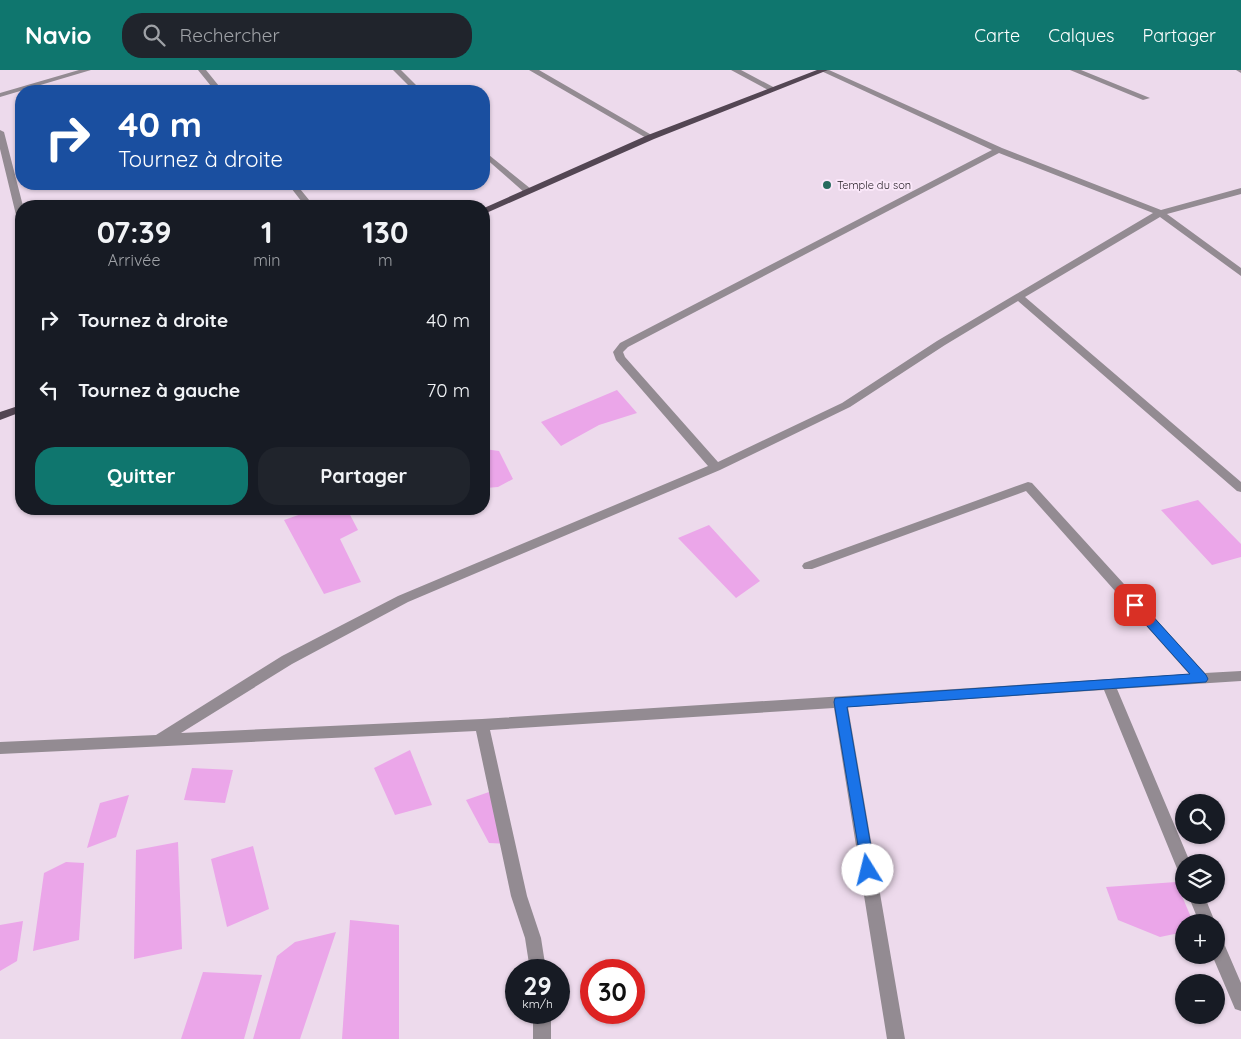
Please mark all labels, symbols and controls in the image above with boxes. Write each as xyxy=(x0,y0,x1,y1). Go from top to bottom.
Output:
search box xyxy=(122,13,472,58)
text: Navio xyxy=(25,20,92,50)
icon: search xyxy=(140,21,168,49)
text: Rechercher xyxy=(180,23,280,47)
text: Carte xyxy=(974,24,1020,47)
text: Calques xyxy=(1048,24,1115,47)
text: Partager xyxy=(1143,24,1216,47)
text: 40 m xyxy=(118,102,202,146)
icon: right xyxy=(35,105,100,170)
text: Tournez à droite xyxy=(118,145,283,173)
place label: Temple du son xyxy=(837,178,911,192)
marker: Temple du son xyxy=(821,179,833,191)
text: 07:39 xyxy=(97,213,172,251)
text: 1 xyxy=(261,213,273,251)
text: 130 xyxy=(362,213,408,251)
text: Arrivée xyxy=(108,250,160,270)
text: min xyxy=(253,250,281,270)
text: m xyxy=(378,250,393,270)
icon: right xyxy=(35,306,63,334)
text: Tournez à droite xyxy=(78,308,228,332)
text: 40 m xyxy=(426,308,470,332)
icon: left xyxy=(35,376,63,404)
text: Tournez à gauche xyxy=(78,378,240,402)
text: 70 m xyxy=(426,378,470,402)
button: Quitter xyxy=(35,447,248,505)
button: Partager xyxy=(258,447,470,505)
pin xyxy=(1114,584,1156,626)
icon: arrive xyxy=(1121,591,1149,619)
map controls xyxy=(1175,794,1225,1024)
button: search xyxy=(1175,794,1225,844)
position arrow xyxy=(841,843,893,895)
button: layers xyxy=(1175,854,1225,904)
button: + xyxy=(1175,914,1225,964)
speed limit sign: 30 xyxy=(580,959,645,1024)
text: 29 xyxy=(523,970,552,1001)
button: − xyxy=(1175,974,1225,1024)
text: km/h xyxy=(522,996,553,1011)

